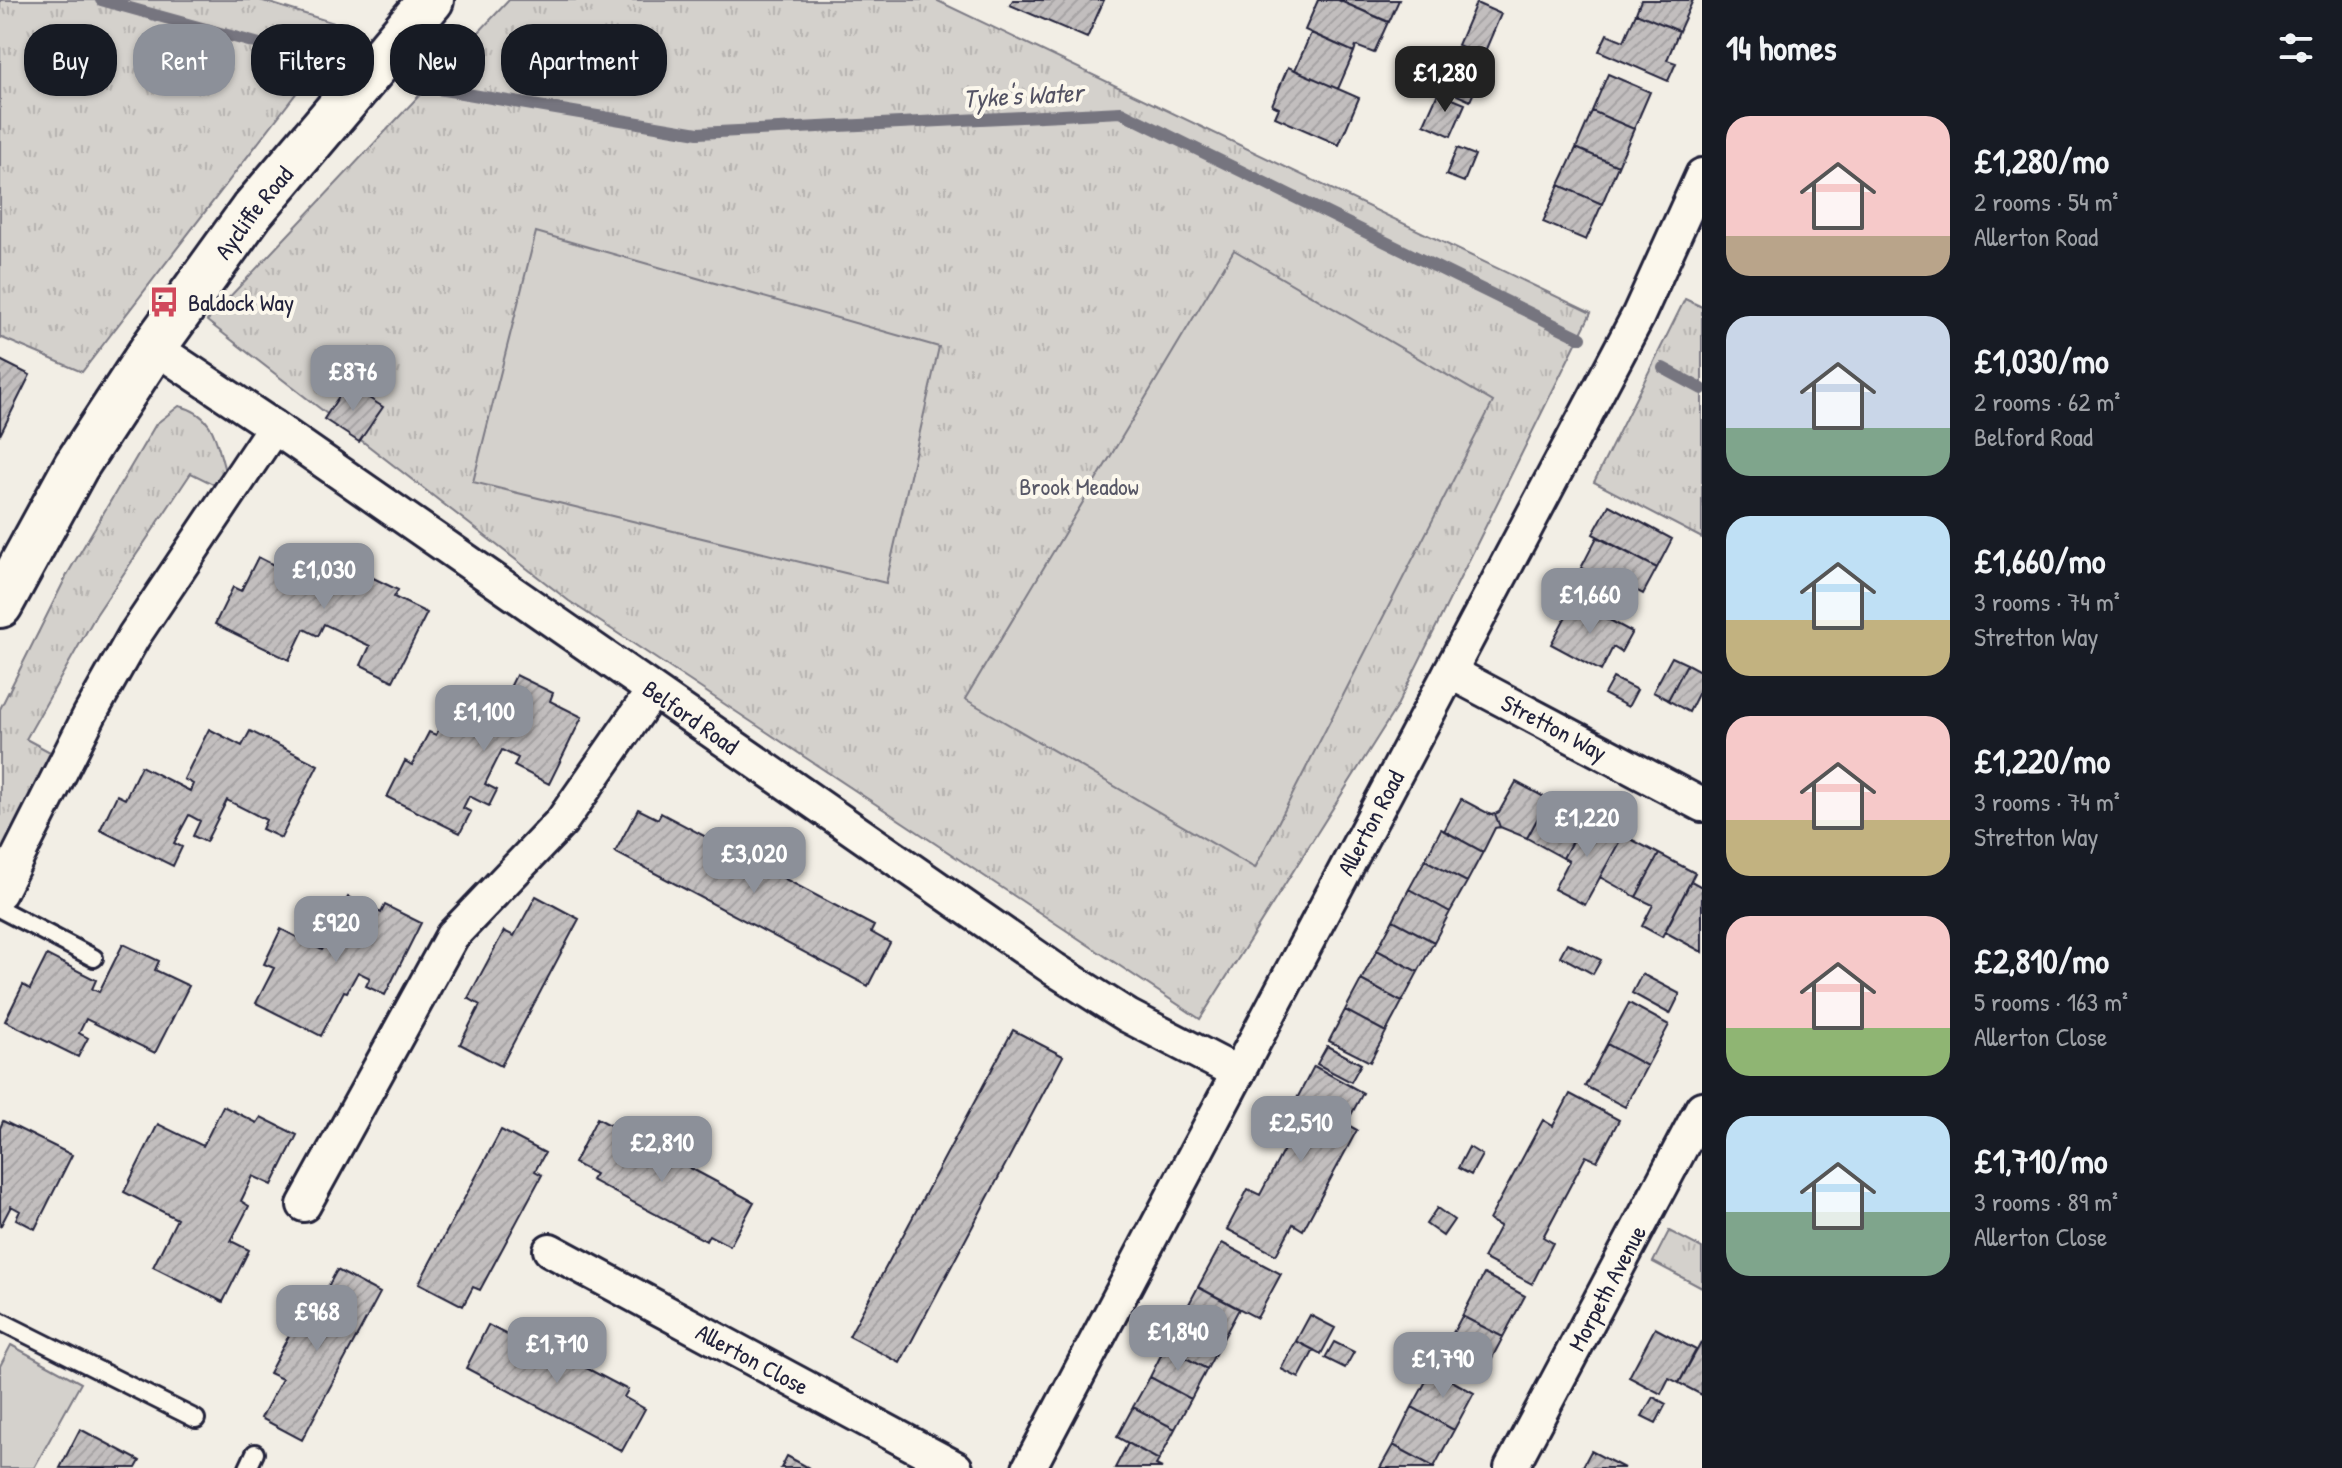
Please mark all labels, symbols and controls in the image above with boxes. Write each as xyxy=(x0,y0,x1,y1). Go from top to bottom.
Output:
chip: Buy xyxy=(24,24,117,96)
chip: Rent xyxy=(133,24,235,96)
chip: Filters xyxy=(251,24,374,96)
chip: New xyxy=(390,24,485,96)
chip: Apartment xyxy=(501,24,667,96)
text: 14 homes xyxy=(1726,25,1837,71)
icon: filters xyxy=(2274,26,2318,70)
pin: £1,280 xyxy=(1380,46,1510,114)
text: £1,280 xyxy=(1413,54,1477,89)
water label: Tyke's Water xyxy=(962,74,1087,117)
text: £1,280/mo xyxy=(1974,138,2109,184)
icon: home xyxy=(1790,148,1886,244)
street label: Aycliffe Road xyxy=(207,159,300,265)
text: 2 rooms · 54 m² xyxy=(1974,184,2118,219)
text: Allerton Road xyxy=(1974,219,2098,254)
bus stop icon: Baldock Way xyxy=(147,285,181,319)
place label: Baldock Way xyxy=(188,286,294,318)
text: £1,030/mo xyxy=(1974,338,2109,384)
pin: £876 xyxy=(306,345,400,413)
icon: home xyxy=(1790,348,1886,444)
text: £876 xyxy=(329,353,377,388)
text: 2 rooms · 62 m² xyxy=(1974,384,2120,419)
text: Belford Road xyxy=(1974,419,2093,454)
park label: Brook Meadow xyxy=(1019,470,1139,502)
text: £1,660/mo xyxy=(1974,538,2105,584)
pin: £1,030 xyxy=(259,543,389,611)
icon: home xyxy=(1790,548,1886,644)
text: £1,030 xyxy=(292,551,356,586)
pin: £1,660 xyxy=(1525,568,1655,636)
text: £1,660 xyxy=(1559,576,1621,611)
text: 3 rooms · 74 m² xyxy=(1974,584,2120,619)
text: Stretton Way xyxy=(1974,619,2099,654)
street label: Belford Road xyxy=(637,672,745,761)
pin: £1,100 xyxy=(419,685,549,753)
street label: Stretton Way xyxy=(1496,686,1613,768)
text: £1,100 xyxy=(453,693,515,728)
text: £1,220/mo xyxy=(1974,738,2110,784)
icon: home xyxy=(1790,748,1886,844)
street label: Allerton Road xyxy=(1329,764,1411,881)
text: 3 rooms · 74 m² xyxy=(1974,784,2120,819)
pin: £1,220 xyxy=(1522,791,1652,859)
text: £1,220 xyxy=(1555,799,1619,834)
text: Stretton Way xyxy=(1974,819,2099,854)
pin: £3,020 xyxy=(689,827,819,895)
text: £3,020 xyxy=(721,835,787,870)
pin: £920 xyxy=(289,896,383,964)
text: £920 xyxy=(312,904,360,939)
text: £2,810/mo xyxy=(1974,938,2109,984)
icon: home xyxy=(1790,948,1886,1044)
text: 5 rooms · 163 m² xyxy=(1974,984,2128,1019)
text: Allerton Close xyxy=(1974,1019,2107,1054)
pin: £2,510 xyxy=(1236,1096,1366,1164)
text: £2,510 xyxy=(1269,1104,1333,1139)
pin: £2,810 xyxy=(597,1116,727,1184)
text: £2,810 xyxy=(630,1124,694,1159)
text: £1,710/mo xyxy=(1974,1138,2108,1184)
icon: home xyxy=(1790,1148,1886,1244)
text: 3 rooms · 89 m² xyxy=(1974,1184,2118,1219)
street label: Morpeth Avenue xyxy=(1560,1219,1653,1356)
text: Allerton Close xyxy=(1974,1219,2107,1254)
pin: £968 xyxy=(270,1285,364,1353)
text: £968 xyxy=(294,1293,340,1328)
pin: £1,840 xyxy=(1113,1305,1243,1373)
text: £1,840 xyxy=(1147,1313,1209,1348)
street label: Allerton Close xyxy=(691,1316,815,1402)
pin: £1,710 xyxy=(492,1317,622,1385)
text: £1,710 xyxy=(526,1325,588,1360)
pin: £1,790 xyxy=(1378,1332,1508,1400)
text: £1,790 xyxy=(1411,1340,1475,1375)

